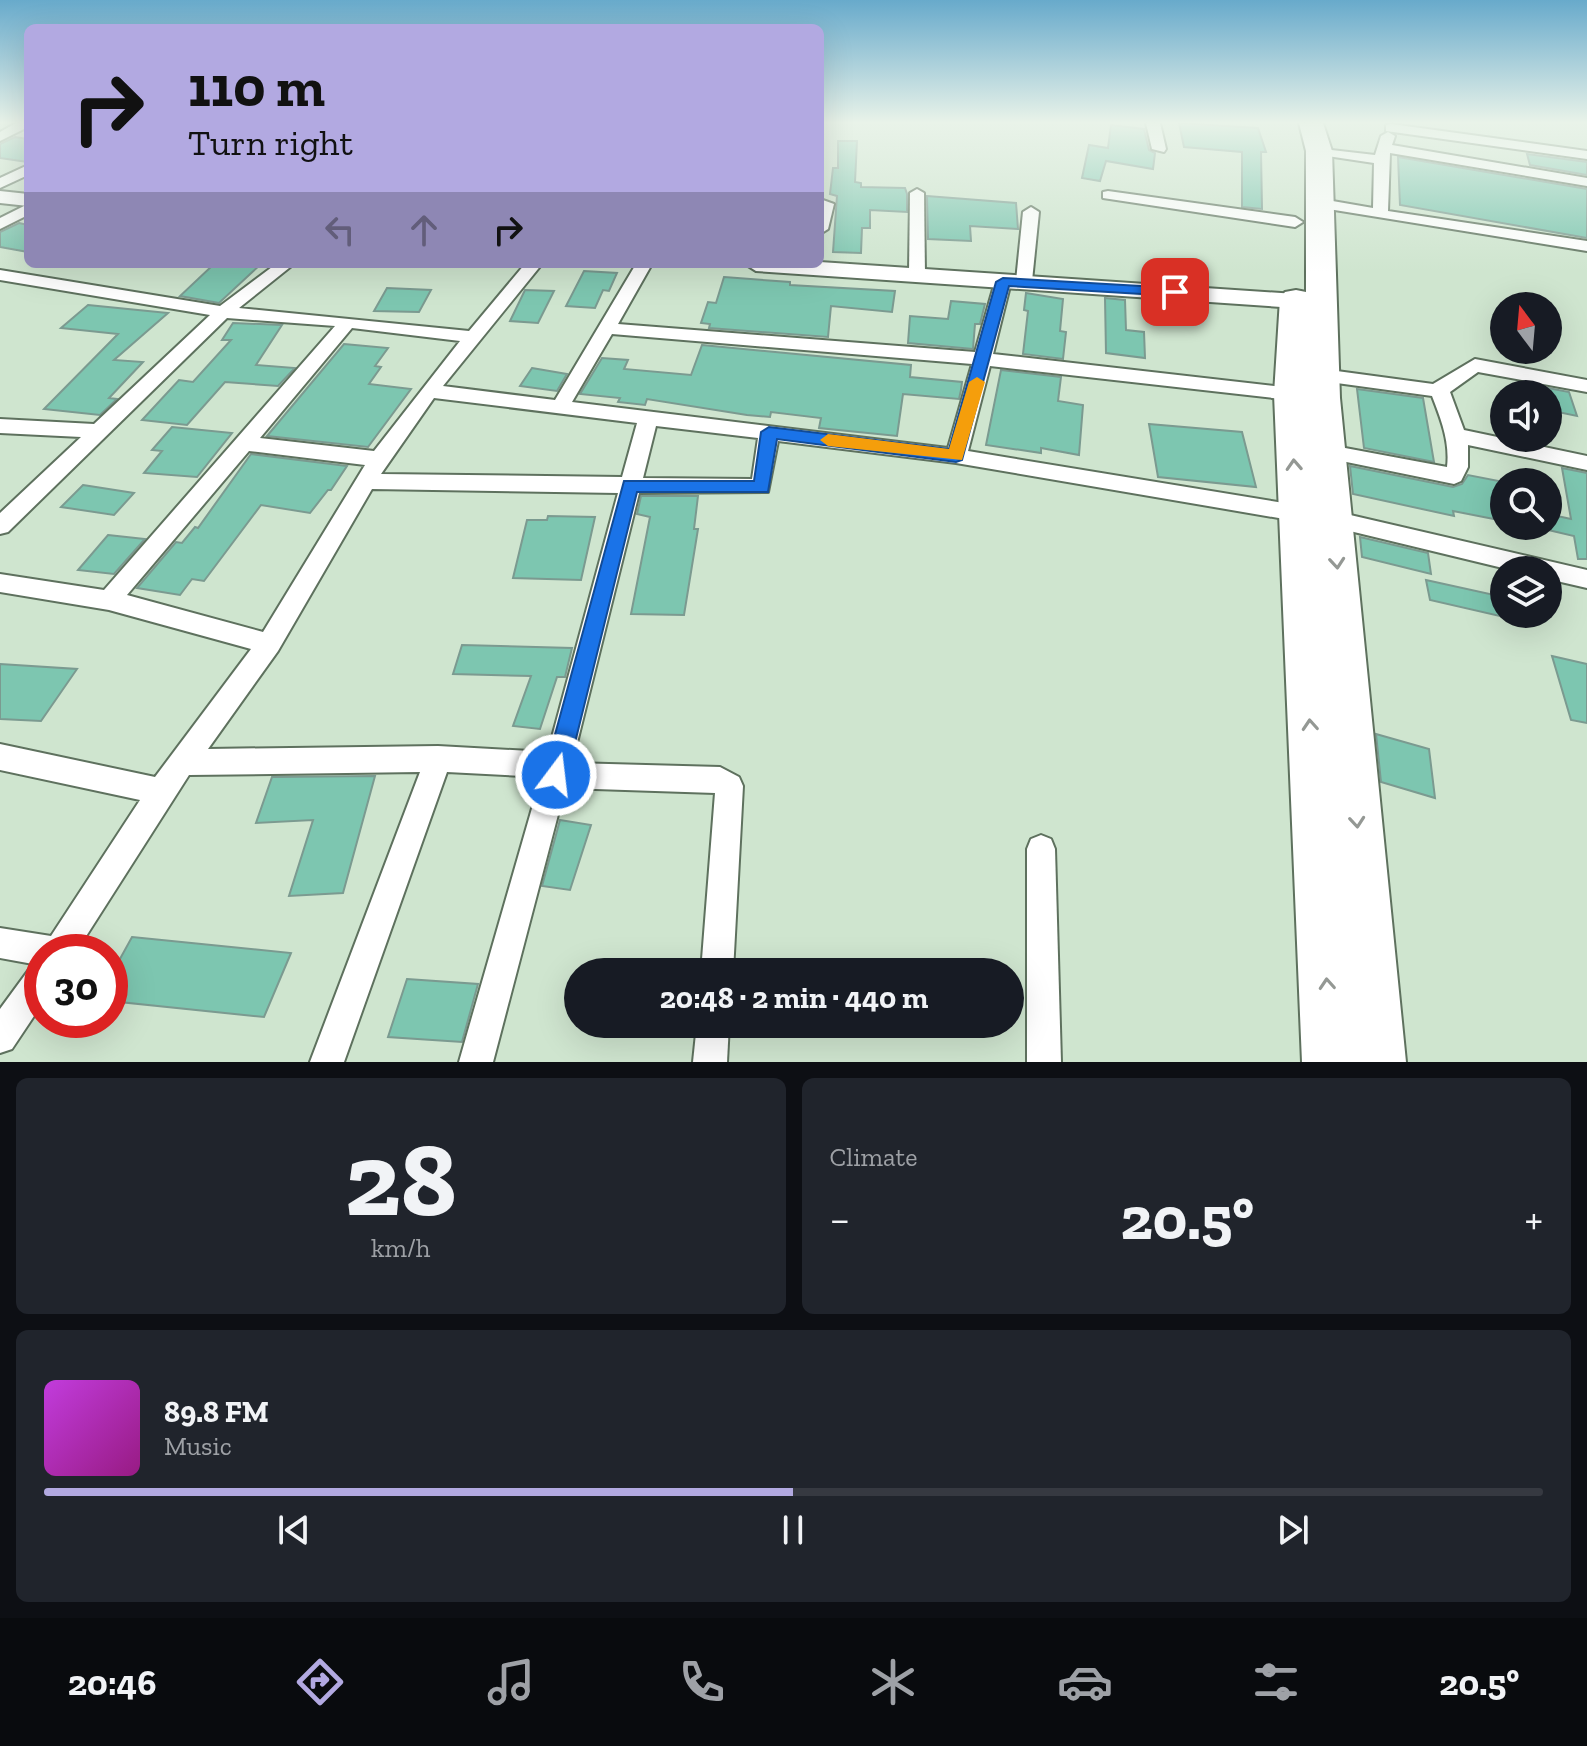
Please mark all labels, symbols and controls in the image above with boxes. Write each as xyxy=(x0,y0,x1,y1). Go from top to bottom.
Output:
text: 110 m xyxy=(188,53,325,120)
icon: right xyxy=(56,56,160,160)
text: Turn right xyxy=(188,121,353,164)
icon: left xyxy=(318,208,362,252)
icon: ahead xyxy=(402,208,446,252)
icon: right xyxy=(486,208,530,252)
pin xyxy=(1141,258,1209,326)
icon: arrive xyxy=(1153,270,1197,314)
north arrow xyxy=(1490,292,1562,364)
map controls xyxy=(1490,292,1562,628)
button: sound xyxy=(1490,380,1562,452)
one-way arrow xyxy=(1286,458,1303,471)
button: search xyxy=(1490,468,1562,540)
button: layers xyxy=(1490,556,1562,628)
one-way arrow xyxy=(1328,557,1345,570)
one-way arrow xyxy=(1302,718,1319,731)
position arrow xyxy=(514,733,598,817)
one-way arrow xyxy=(1348,816,1365,829)
speed limit sign: 30 xyxy=(24,934,128,1038)
one-way arrow xyxy=(1319,977,1336,990)
text: 20:48 · 2 min · 440 m xyxy=(660,980,928,1016)
text: 28 xyxy=(345,1117,457,1242)
text: Climate xyxy=(830,1141,917,1173)
text: 20.5° xyxy=(1121,1182,1254,1254)
text: − xyxy=(830,1192,850,1245)
text: + xyxy=(1524,1192,1543,1245)
text: km/h xyxy=(371,1232,430,1264)
text: 89.8 FM xyxy=(164,1394,269,1430)
text: Music xyxy=(164,1430,232,1462)
icon: previous xyxy=(272,1508,316,1552)
icon: pause xyxy=(771,1508,815,1552)
icon: next xyxy=(1271,1508,1315,1552)
icon: directions xyxy=(292,1654,348,1710)
icon: music xyxy=(483,1654,539,1710)
icon: phone xyxy=(674,1654,730,1710)
icon: climate xyxy=(865,1654,921,1710)
icon: car xyxy=(1057,1654,1113,1710)
icon: filters xyxy=(1248,1654,1304,1710)
text: 20:46 xyxy=(68,1661,156,1704)
text: 20.5° xyxy=(1439,1661,1519,1704)

